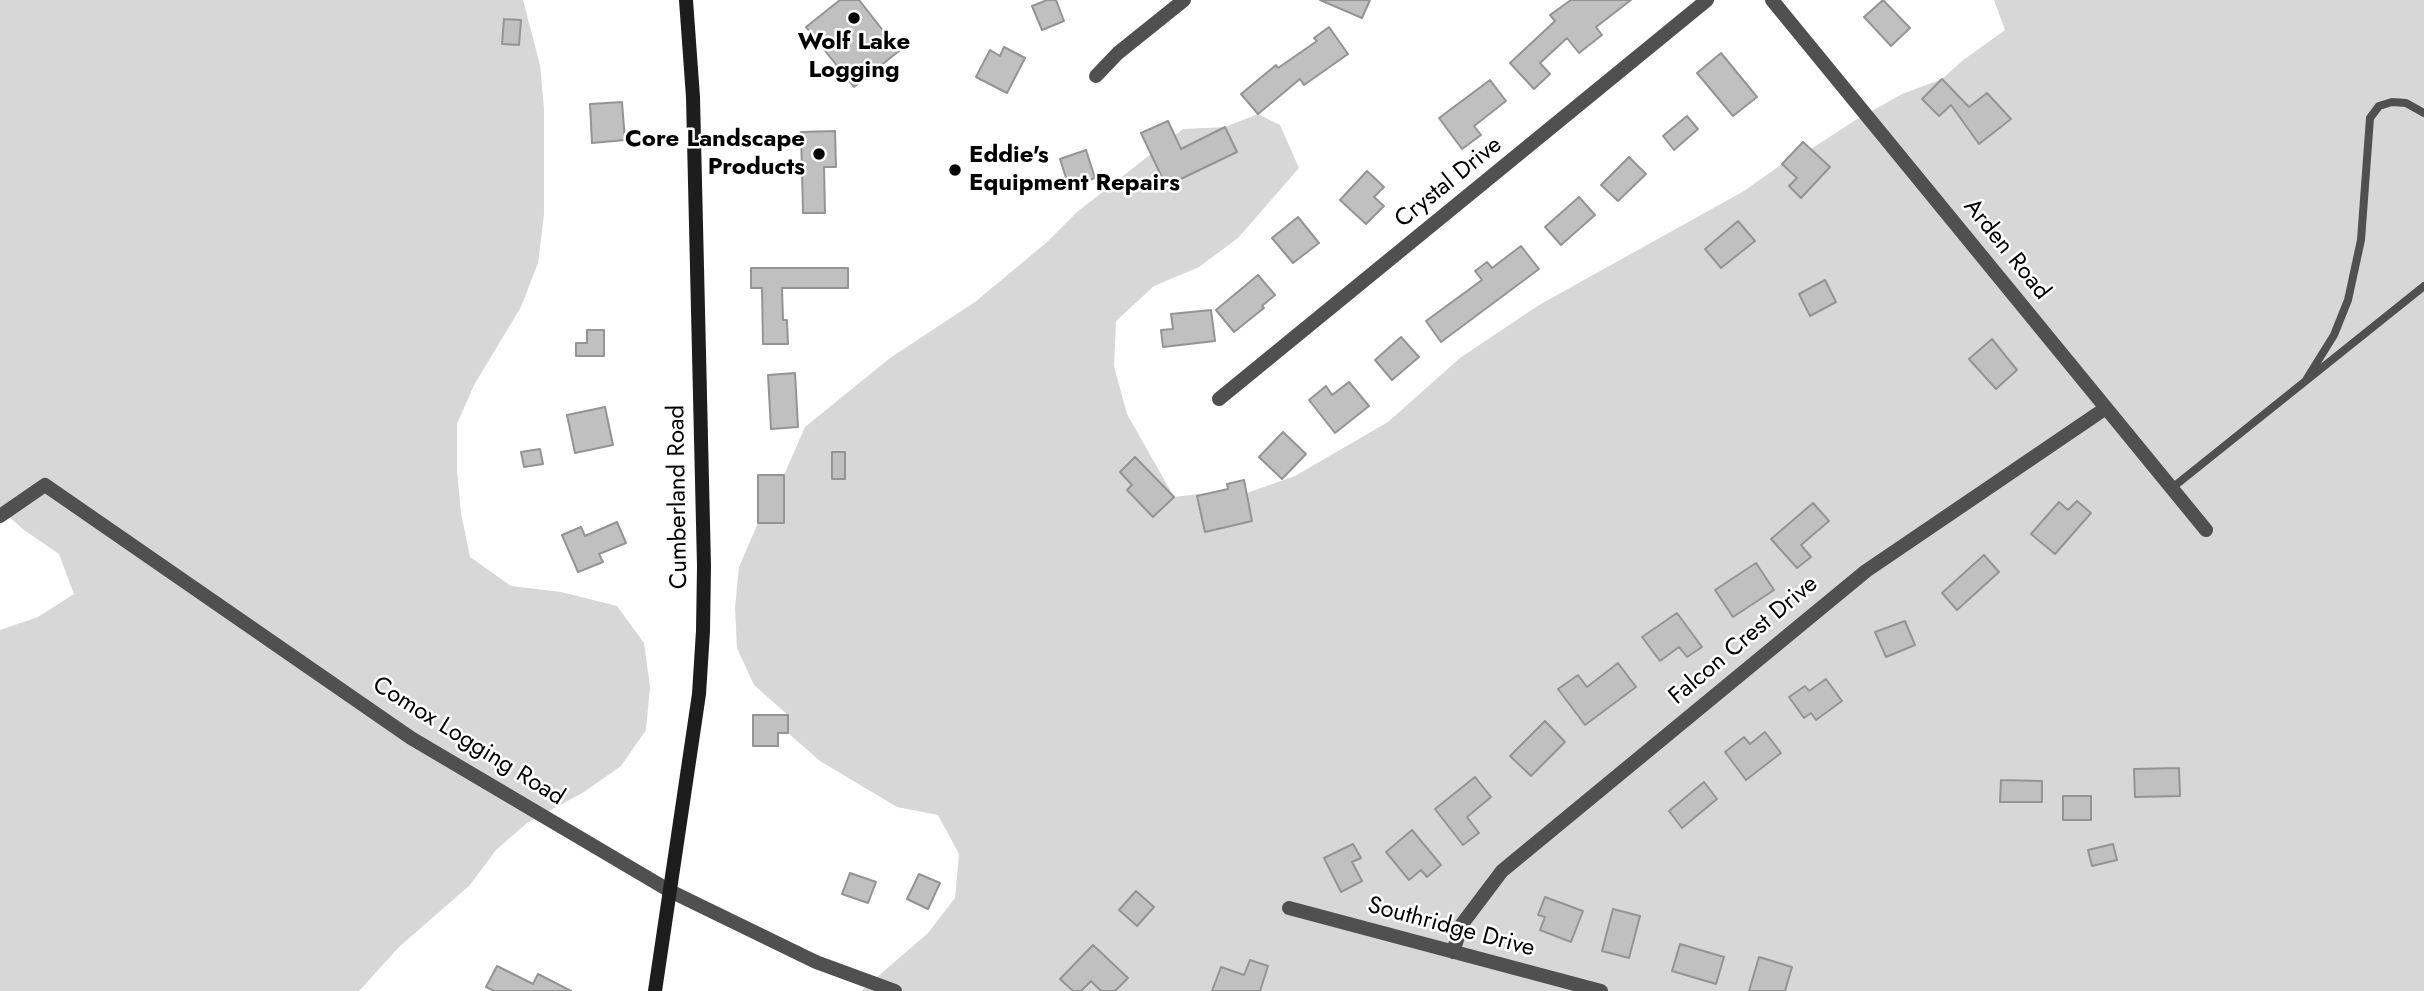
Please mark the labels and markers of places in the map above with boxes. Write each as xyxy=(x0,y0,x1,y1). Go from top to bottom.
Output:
marker: Wolf Lake Logging xyxy=(846,10,862,26)
place label: Wolf Lake Logging xyxy=(798,29,910,85)
place label: Core Landscape Products xyxy=(625,126,805,182)
place label: Eddie's Equipment Repairs xyxy=(969,142,1180,198)
marker: Core Landscape Products xyxy=(811,146,827,162)
marker: Eddie's Equipment Repairs xyxy=(947,162,963,178)

